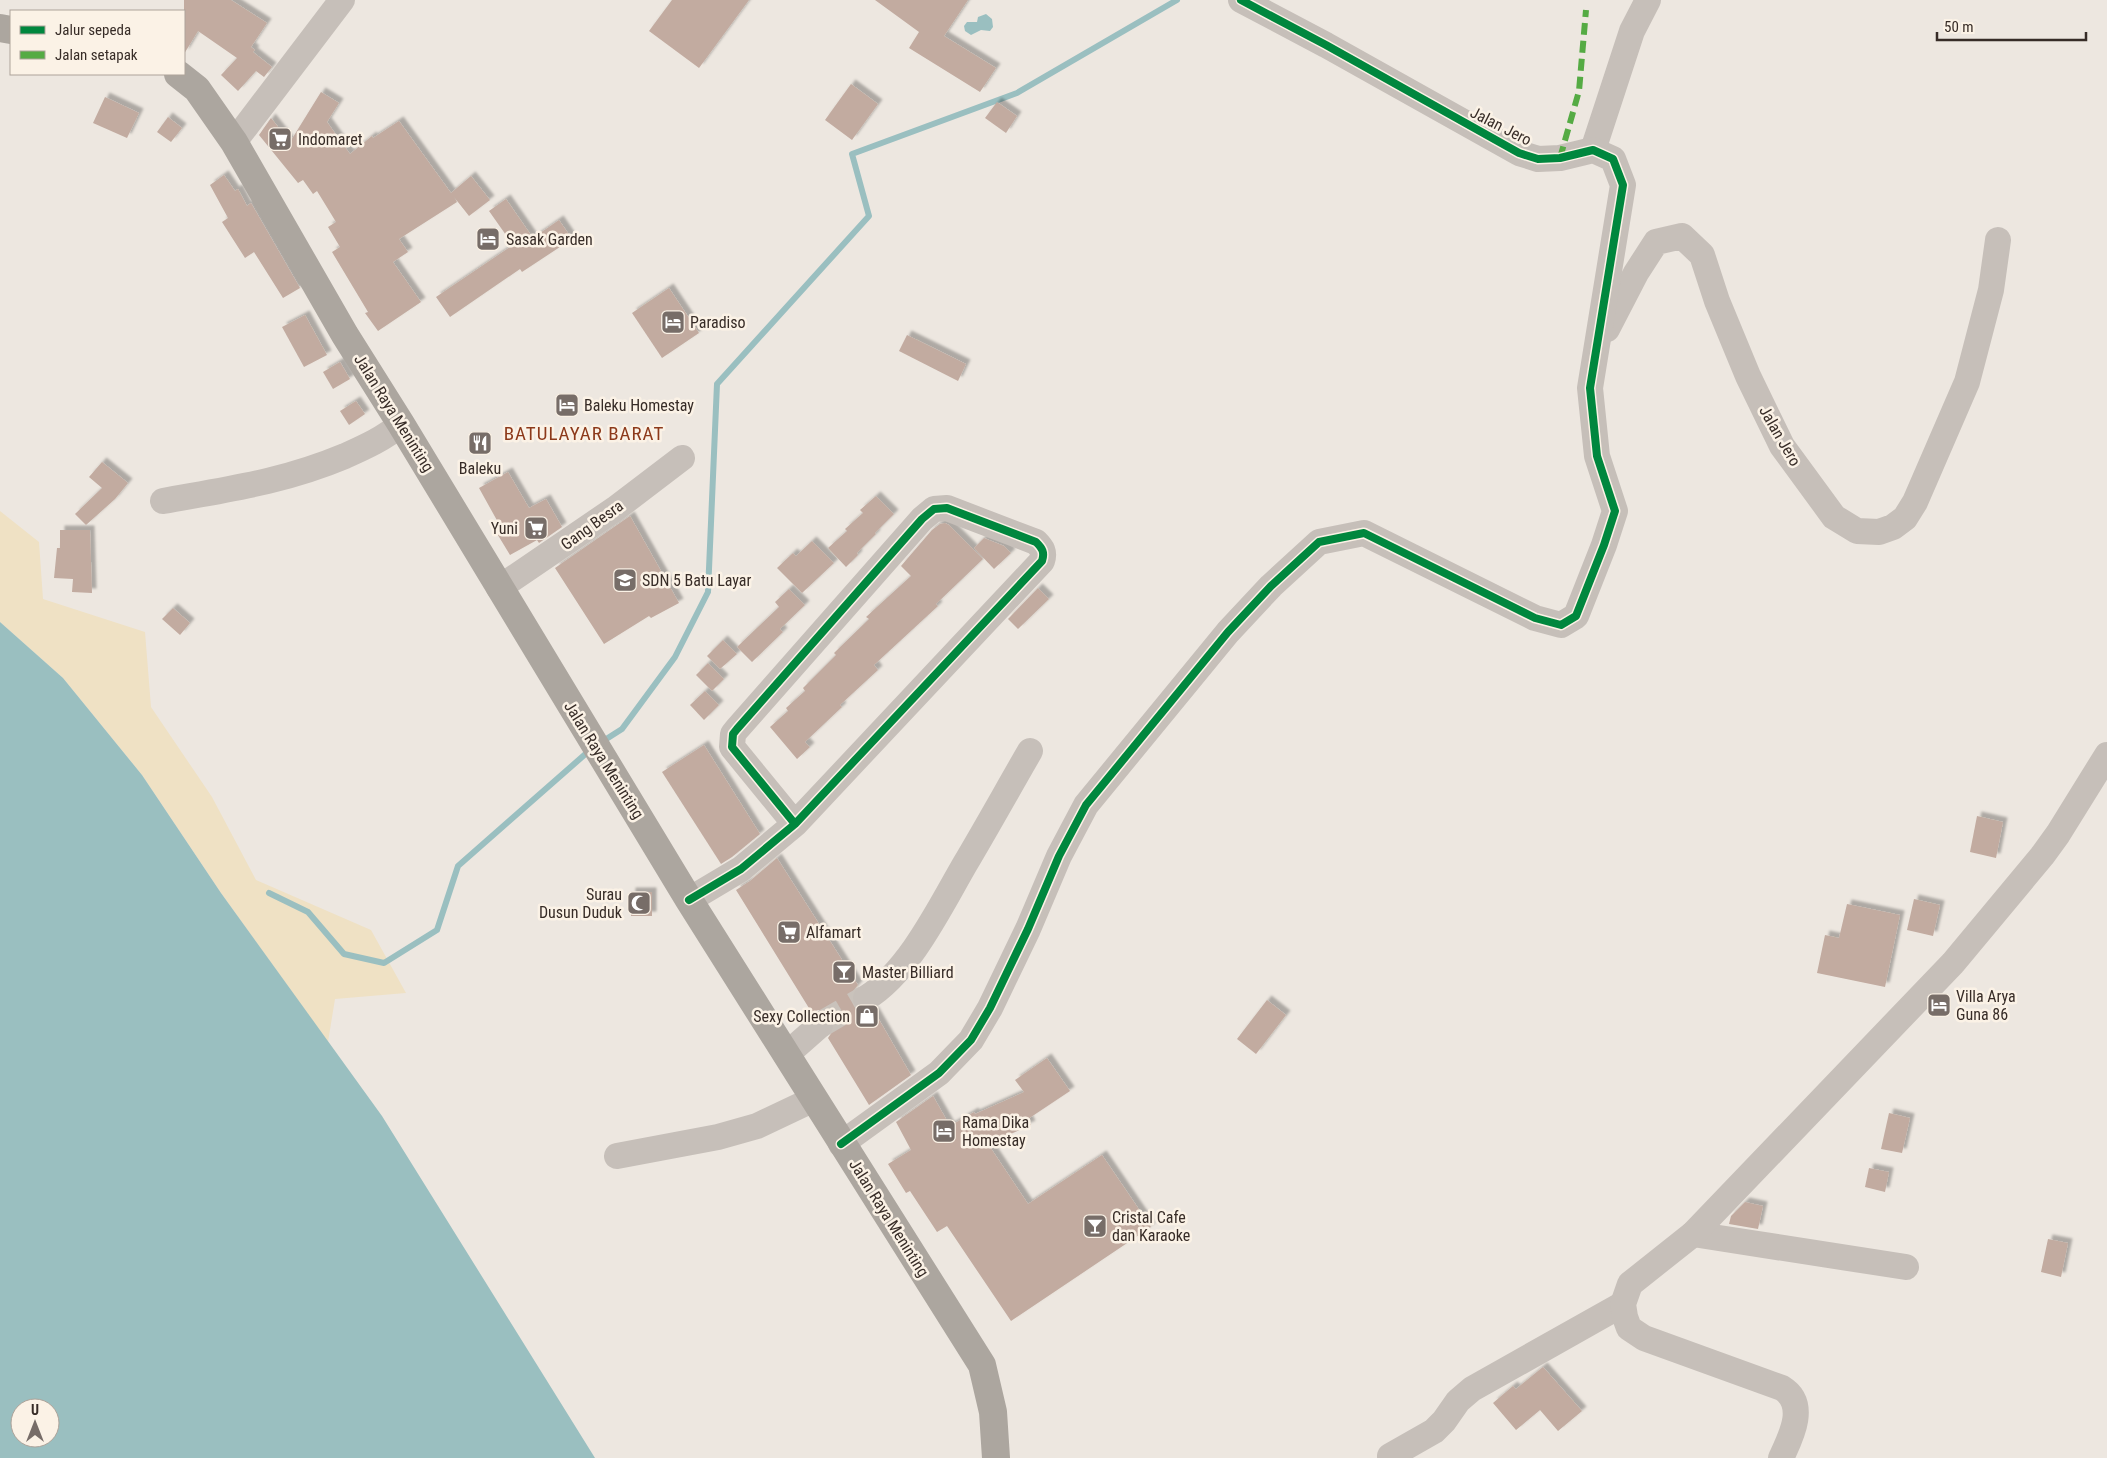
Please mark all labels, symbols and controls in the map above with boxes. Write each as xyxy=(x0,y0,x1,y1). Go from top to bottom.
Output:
legend xyxy=(10,10,185,75)
scale bar xyxy=(1937,10,2086,42)
text: 50 m xyxy=(1944,18,1974,36)
text: Jalur sepeda xyxy=(55,21,131,39)
text: Jalan setapak xyxy=(55,46,138,64)
street label: Jalan Jero xyxy=(1467,103,1535,149)
supermarket icon: Indomaret xyxy=(267,126,293,152)
place label: Indomaret xyxy=(298,130,363,149)
hotel icon: Sasak Garden xyxy=(475,226,501,252)
place label: Sasak Garden xyxy=(506,230,593,249)
hotel icon: Paradiso xyxy=(660,309,686,335)
place label: Paradiso xyxy=(690,313,746,332)
street label: Jalan Raya Meninting xyxy=(350,351,438,475)
hotel icon: Baleku Homestay xyxy=(554,392,580,418)
place label: Baleku Homestay xyxy=(584,396,694,415)
street label: Jalan Jero xyxy=(1755,403,1805,469)
district label: BATULAYAR BARAT xyxy=(504,422,664,445)
restaurant icon: Baleku xyxy=(467,430,493,456)
place label: Baleku xyxy=(459,459,501,478)
street label: Gang Besra xyxy=(557,496,627,554)
supermarket icon: Yuni xyxy=(523,515,549,541)
place label: Yuni xyxy=(491,519,518,538)
school or university icon: SDN 5 Batu Layar xyxy=(612,567,638,593)
place label: SDN 5 Batu Layar xyxy=(642,571,751,590)
street label: Jalan Raya Meninting xyxy=(560,698,648,822)
place label: Surau Dusun Duduk xyxy=(539,885,623,922)
mosque icon: Surau Dusun Duduk xyxy=(626,890,652,916)
supermarket icon: Alfamart xyxy=(776,919,802,945)
place label: Alfamart xyxy=(806,923,862,942)
bar icon: Master Billiard xyxy=(831,959,857,985)
place label: Master Billiard xyxy=(862,963,954,982)
place label: Villa Arya Guna 86 xyxy=(1956,987,2016,1024)
hotel icon: Villa Arya Guna 86 xyxy=(1926,992,1952,1018)
shop icon: Sexy Collection xyxy=(854,1003,880,1029)
place label: Sexy Collection xyxy=(753,1007,850,1026)
place label: Rama Dika Homestay xyxy=(962,1113,1029,1150)
hotel icon: Rama Dika Homestay xyxy=(931,1118,957,1144)
street label: Jalan Raya Meninting xyxy=(845,1156,933,1280)
place label: Cristal Cafe dan Karaoke xyxy=(1112,1208,1190,1245)
bar icon: Cristal Cafe dan Karaoke xyxy=(1082,1213,1108,1239)
north arrow xyxy=(10,1398,60,1448)
text: U xyxy=(31,1402,39,1418)

